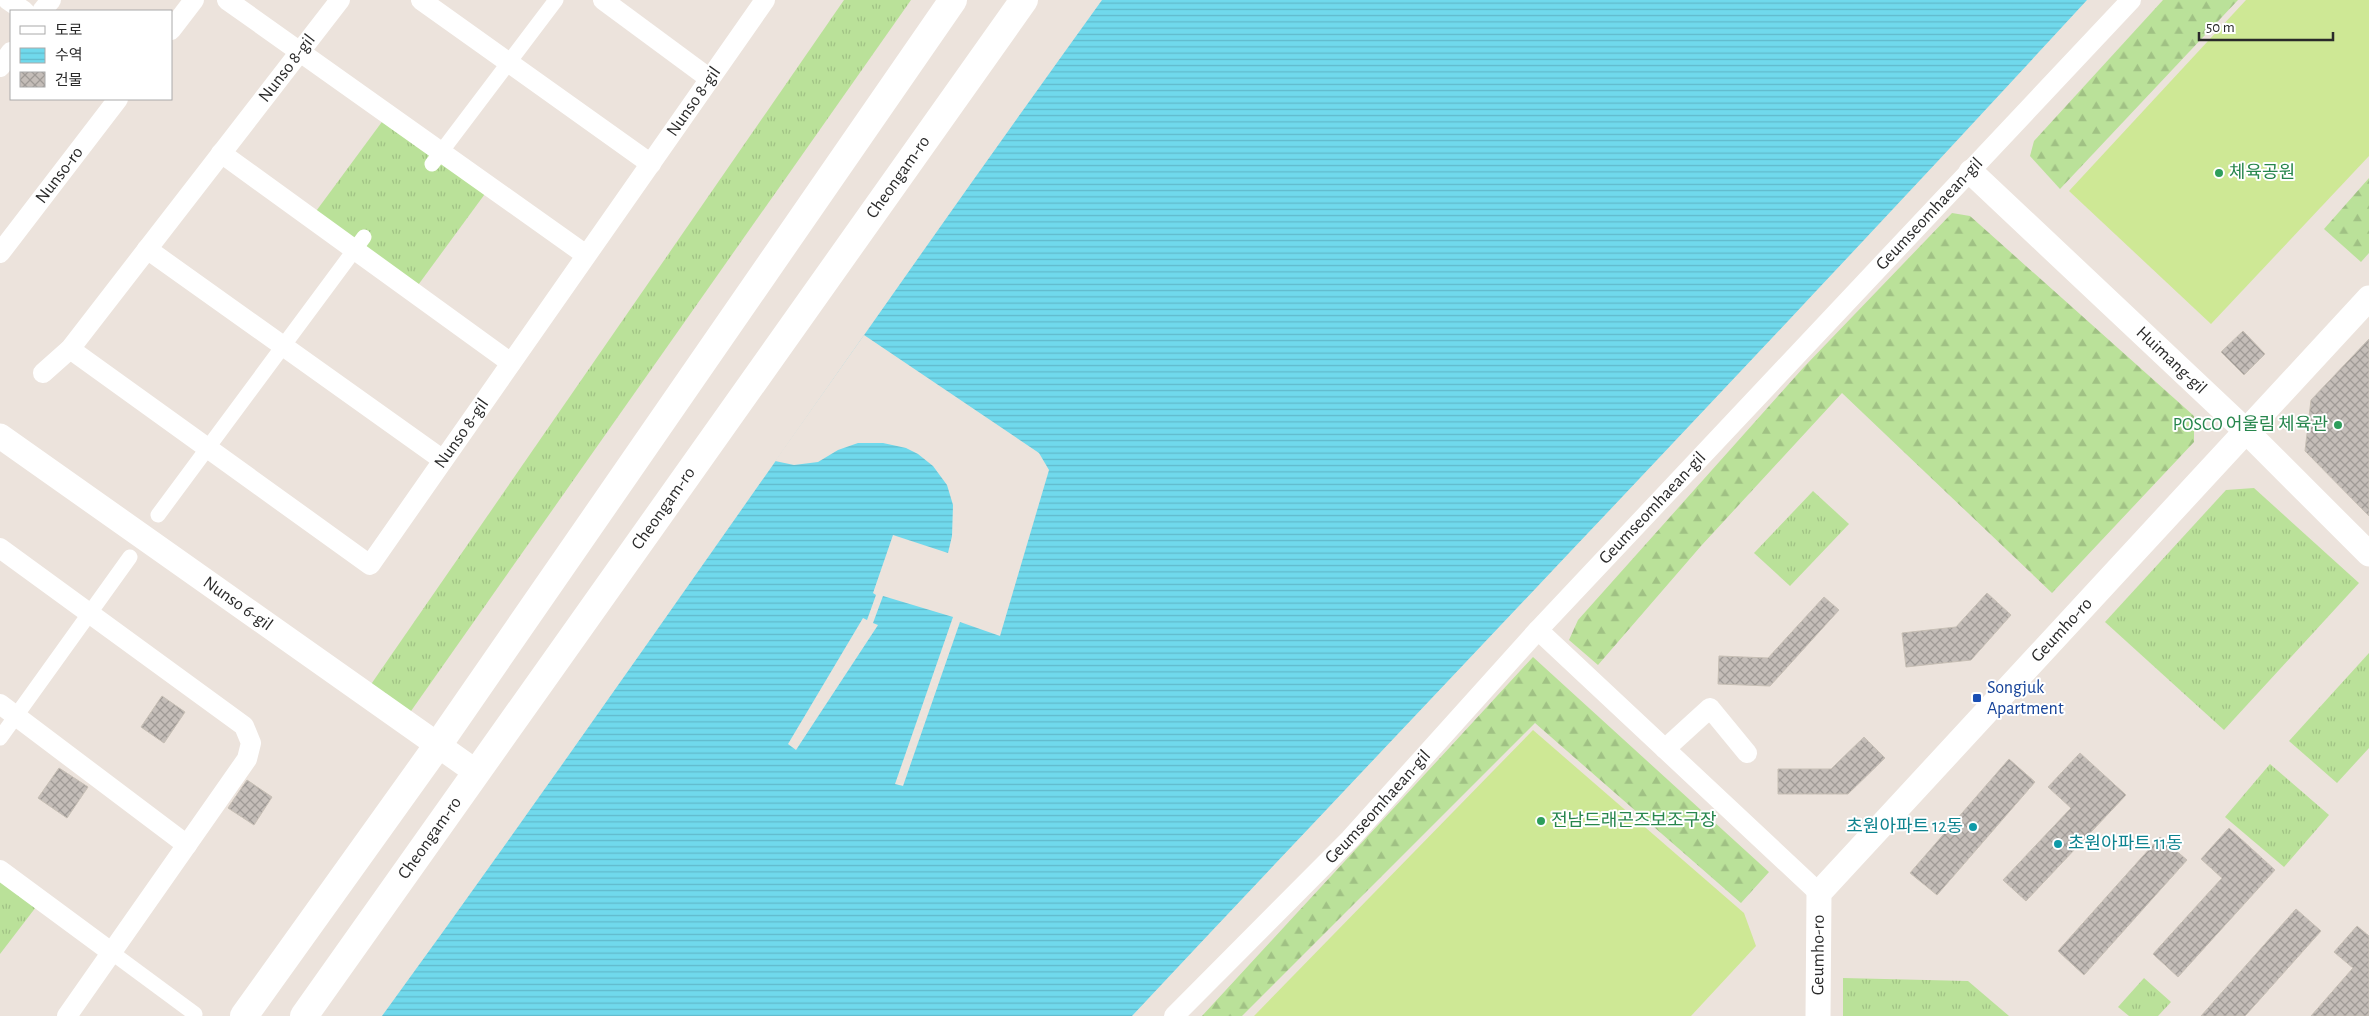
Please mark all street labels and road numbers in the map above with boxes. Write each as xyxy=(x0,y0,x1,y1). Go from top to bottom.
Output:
street label: Nunso 8-gil xyxy=(255,31,319,106)
street label: Nunso 8-gil xyxy=(663,63,724,140)
street label: Cheongam-ro xyxy=(863,133,934,222)
street label: Nunso-ro xyxy=(32,143,87,207)
street label: Geumseomhaean-gil xyxy=(1873,154,1986,274)
street label: Huimang-gil xyxy=(2132,323,2210,398)
street label: Nunso 8-gil xyxy=(431,395,492,472)
street label: Geumseomhaean-gil xyxy=(1596,449,1710,568)
street label: Cheongam-ro xyxy=(628,464,699,553)
street label: Nunso 6-gil xyxy=(200,573,276,634)
street label: Geumho-ro xyxy=(2028,594,2096,666)
street label: Geumseomhaean-gil xyxy=(1322,747,1434,867)
street label: Cheongam-ro xyxy=(395,794,465,883)
street label: Geumho-ro xyxy=(1809,914,1828,995)

